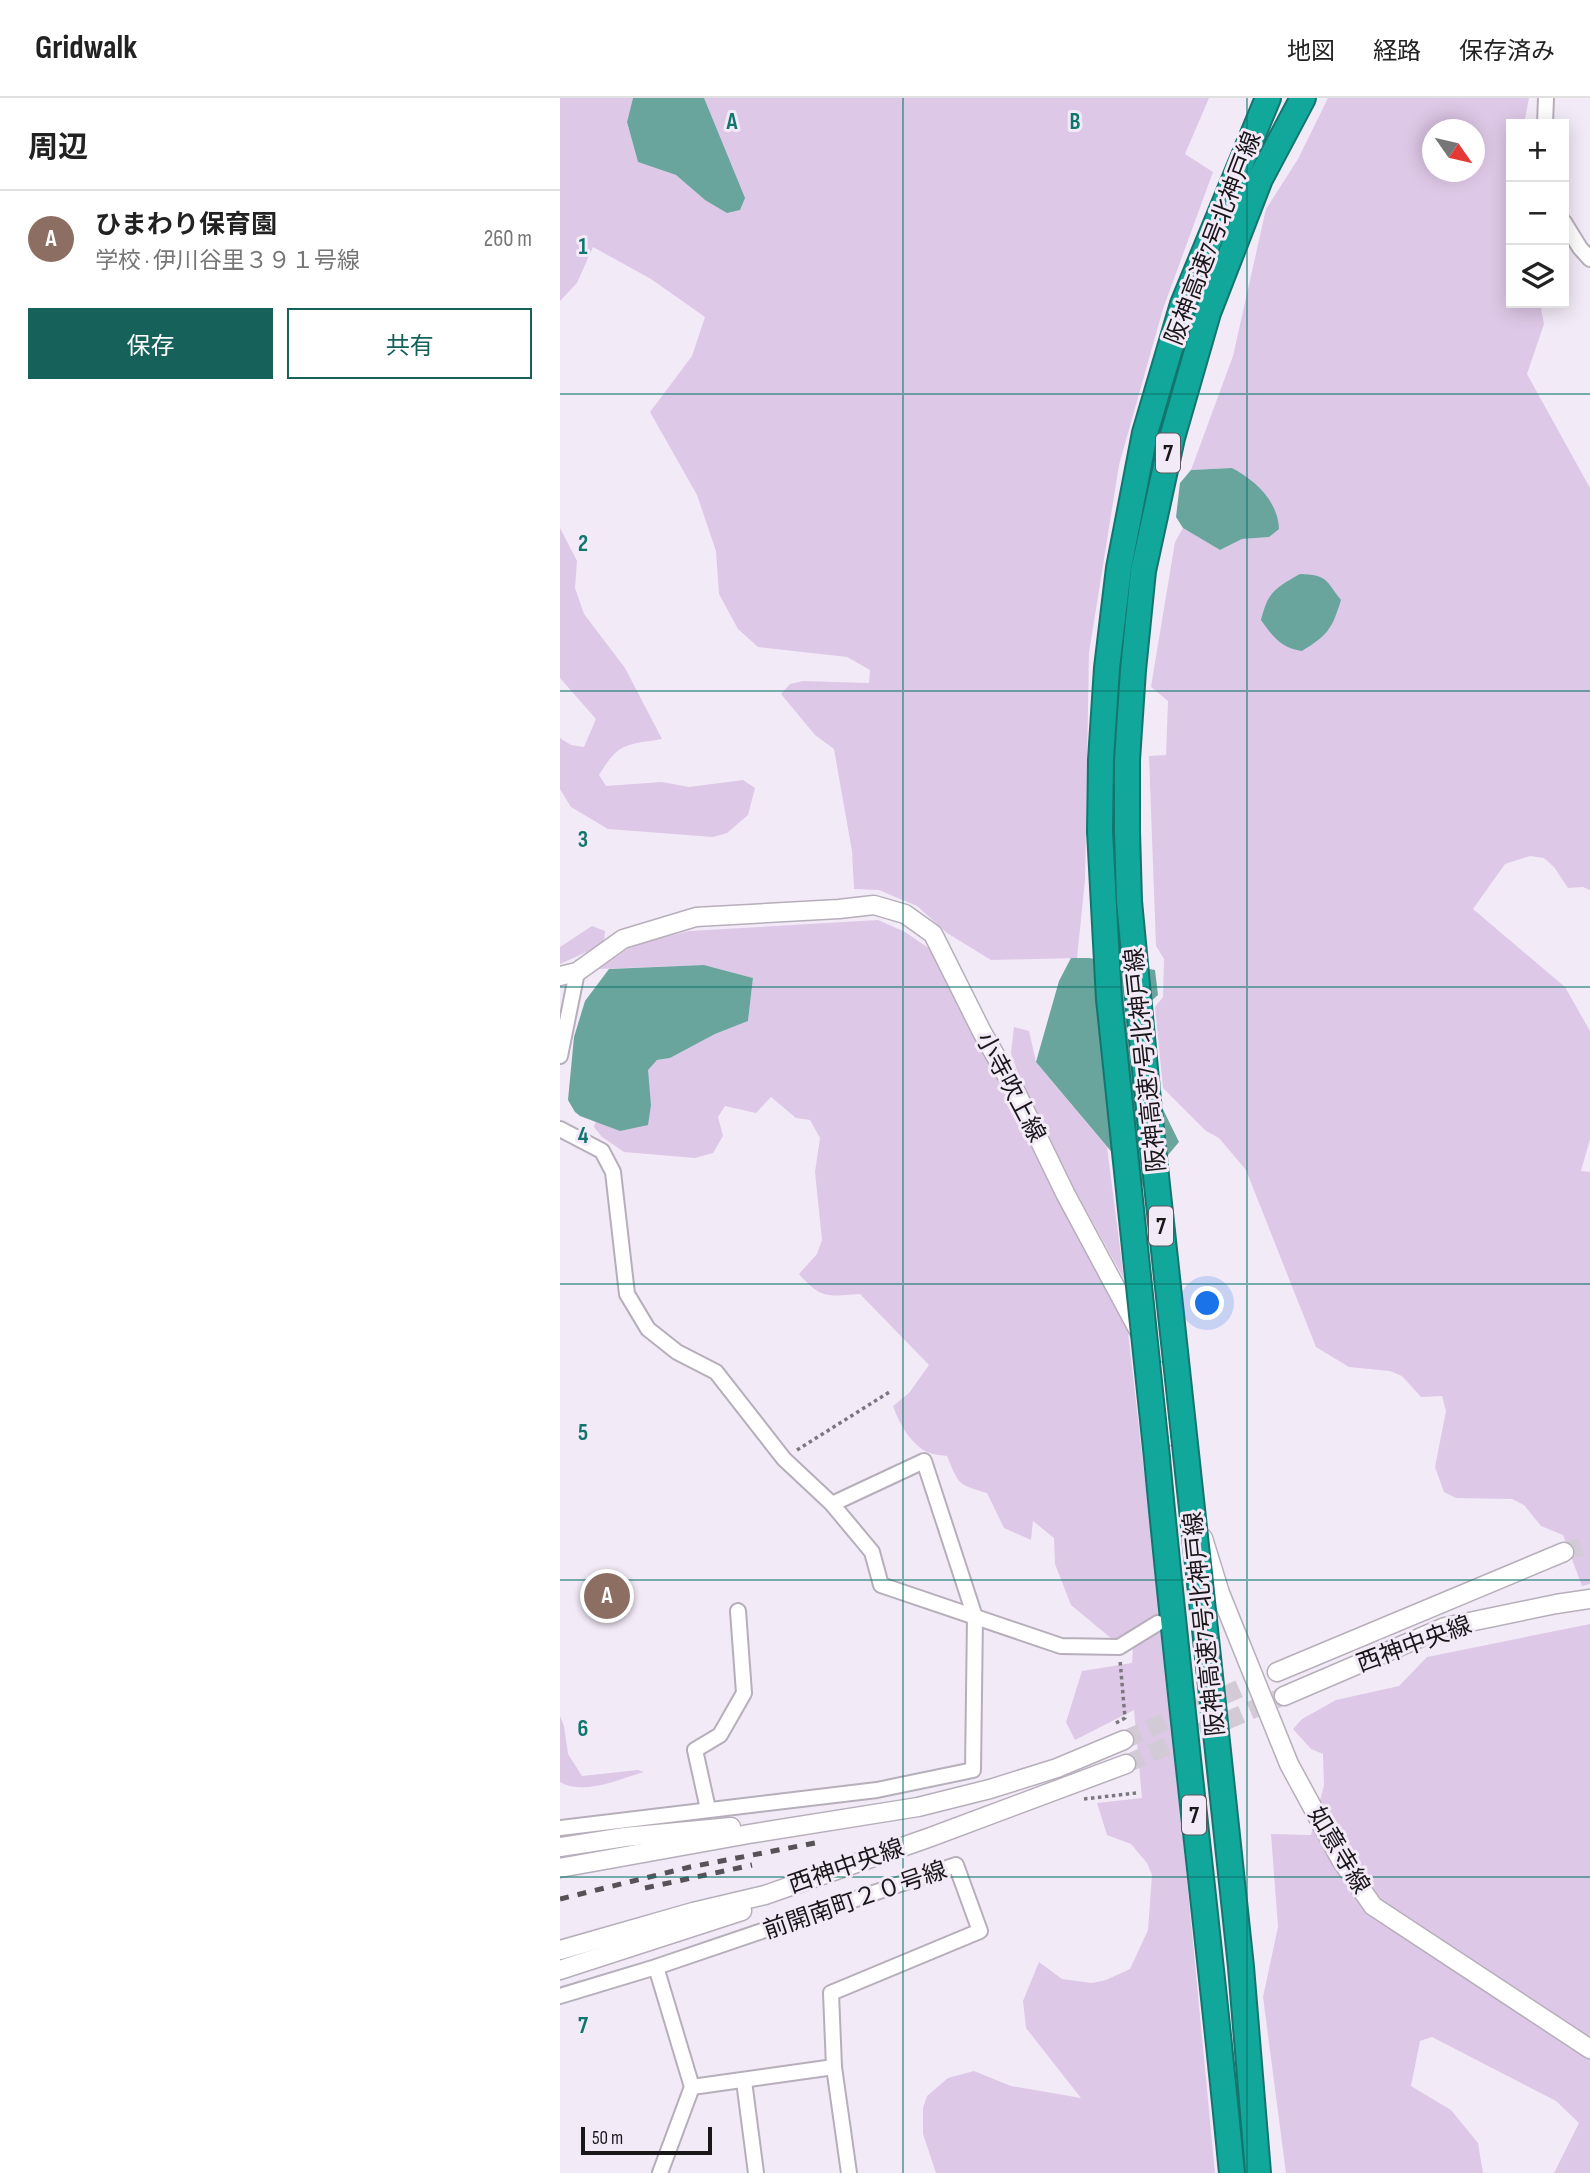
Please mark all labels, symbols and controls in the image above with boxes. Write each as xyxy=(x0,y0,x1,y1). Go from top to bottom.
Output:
text: Gridwalk xyxy=(35,28,137,68)
text: 地図 xyxy=(1287,37,1335,66)
text: 経路 xyxy=(1373,37,1421,66)
text: 保存済み xyxy=(1459,37,1555,66)
text: A xyxy=(726,108,739,136)
text: B xyxy=(1070,108,1081,136)
north arrow xyxy=(1422,119,1485,182)
map controls xyxy=(1506,119,1569,308)
button: + xyxy=(1506,119,1569,182)
street label: 阪神高速7号北神戸線 xyxy=(1160,128,1267,349)
text: 周辺 xyxy=(28,130,88,166)
button: − xyxy=(1506,182,1569,245)
text: ひまわり保育園 xyxy=(95,210,277,241)
text: A xyxy=(46,225,56,253)
text: 260 m xyxy=(484,225,532,253)
text: 1 xyxy=(578,233,588,261)
button: layers xyxy=(1506,245,1569,308)
text: 学校 · 伊川谷里３９１号線 xyxy=(95,247,360,275)
button: 保存 xyxy=(28,308,273,379)
button: 共有 xyxy=(287,308,532,379)
road number: 7 xyxy=(1156,434,1180,472)
text: 2 xyxy=(578,530,588,558)
text: 3 xyxy=(578,826,588,854)
street label: 阪神高速7号北神戸線 xyxy=(1119,946,1172,1174)
street label: 小寺吹上線 xyxy=(970,1027,1052,1147)
text: 4 xyxy=(578,1122,589,1150)
road number: 7 xyxy=(1149,1206,1173,1246)
your location xyxy=(1190,1286,1224,1320)
text: 5 xyxy=(578,1419,588,1447)
street label: 阪神高速7号北神戸線 xyxy=(1178,1510,1231,1738)
pin: A xyxy=(584,1570,630,1622)
street label: 西神中央線 xyxy=(1353,1610,1476,1679)
text: 6 xyxy=(578,1715,588,1743)
road number: 7 xyxy=(1182,1796,1206,1834)
street label: 如意寺線 xyxy=(1301,1802,1376,1899)
street label: 西神中央線 xyxy=(785,1833,908,1900)
street label: 前開南町２０号線 xyxy=(760,1856,951,1945)
text: 7 xyxy=(578,2012,588,2040)
scale bar xyxy=(581,2124,712,2156)
text: 50 m xyxy=(592,2127,623,2150)

